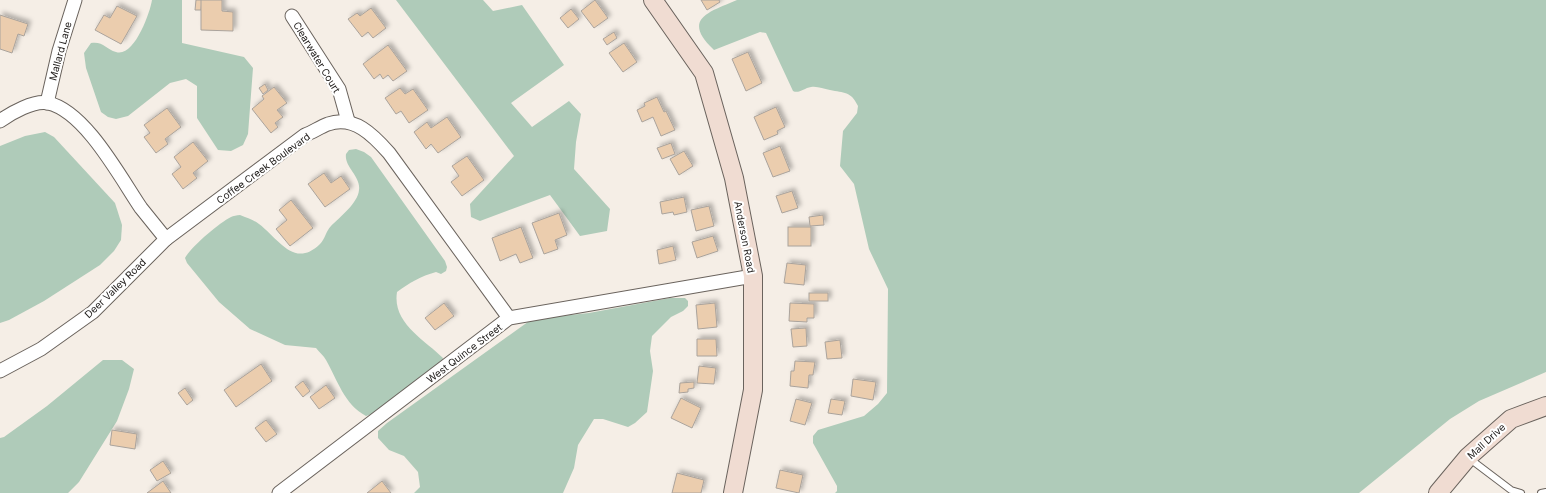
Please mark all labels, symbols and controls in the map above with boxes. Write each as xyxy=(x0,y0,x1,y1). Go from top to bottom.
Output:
street label: Clearwater Court xyxy=(291,19,343,95)
street label: Mallard Lane xyxy=(46,20,74,82)
street label: Coffee Creek Boulevard xyxy=(214,130,312,206)
street label: Anderson Road xyxy=(732,200,758,274)
street label: Deer Valley Road xyxy=(82,256,148,320)
street label: West Quince Street xyxy=(424,320,505,385)
street label: Mall Drive xyxy=(1464,421,1508,461)

